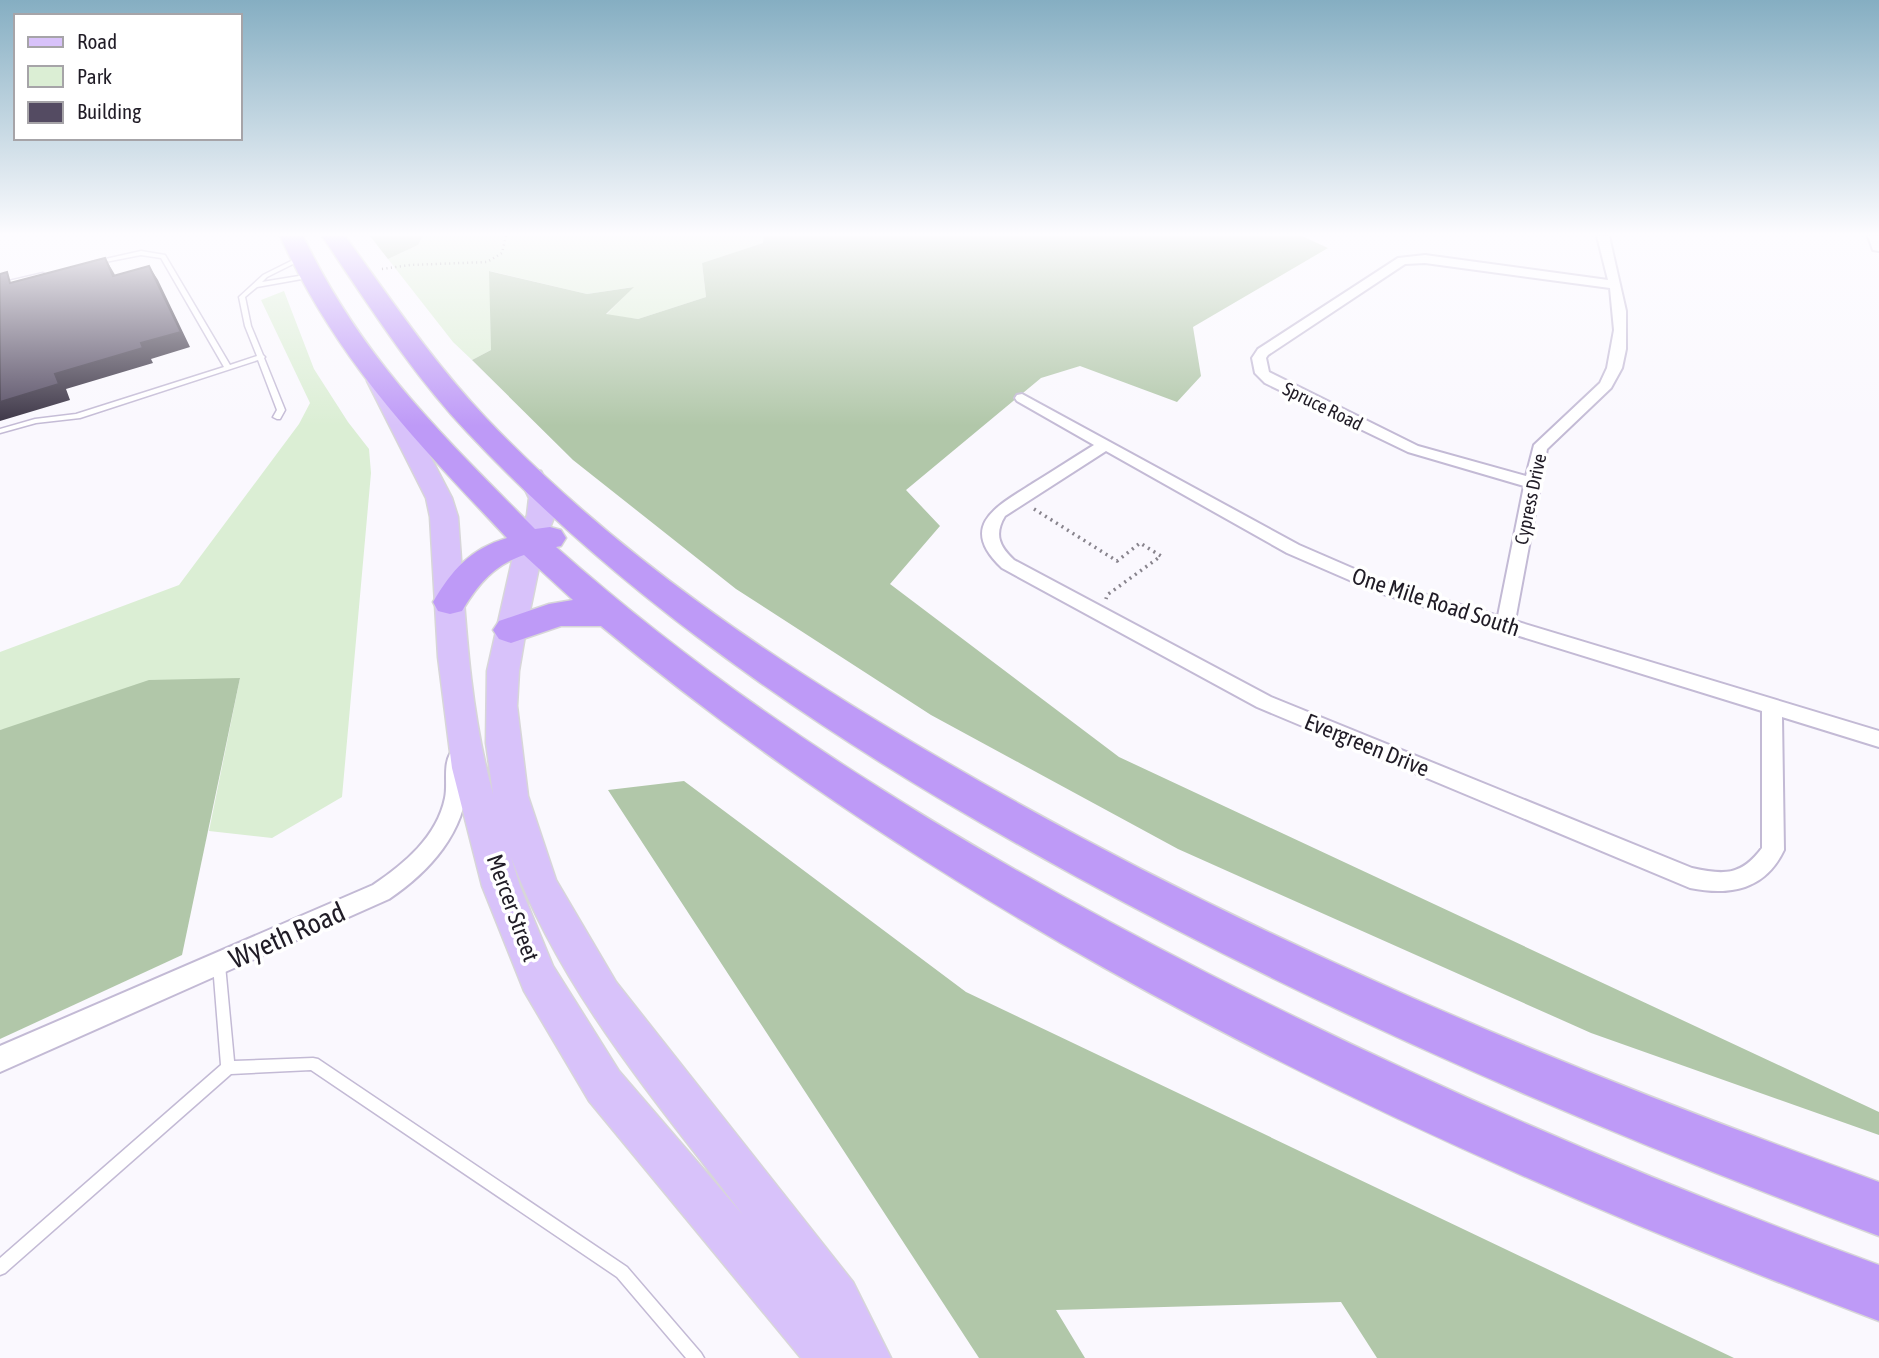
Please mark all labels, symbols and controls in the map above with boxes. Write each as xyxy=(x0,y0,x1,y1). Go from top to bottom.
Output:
legend xyxy=(14,14,242,140)
text: Road xyxy=(77,29,117,53)
text: Park xyxy=(77,64,112,88)
text: Building xyxy=(77,99,141,123)
street label: Spruce Road xyxy=(1279,377,1367,435)
street label: Cypress Drive xyxy=(1510,451,1550,547)
street label: One Mile Road South xyxy=(1349,563,1523,641)
street label: Evergreen Drive xyxy=(1301,708,1433,782)
street label: Mercer Street xyxy=(482,851,544,965)
street label: Wyeth Road xyxy=(224,895,350,975)

